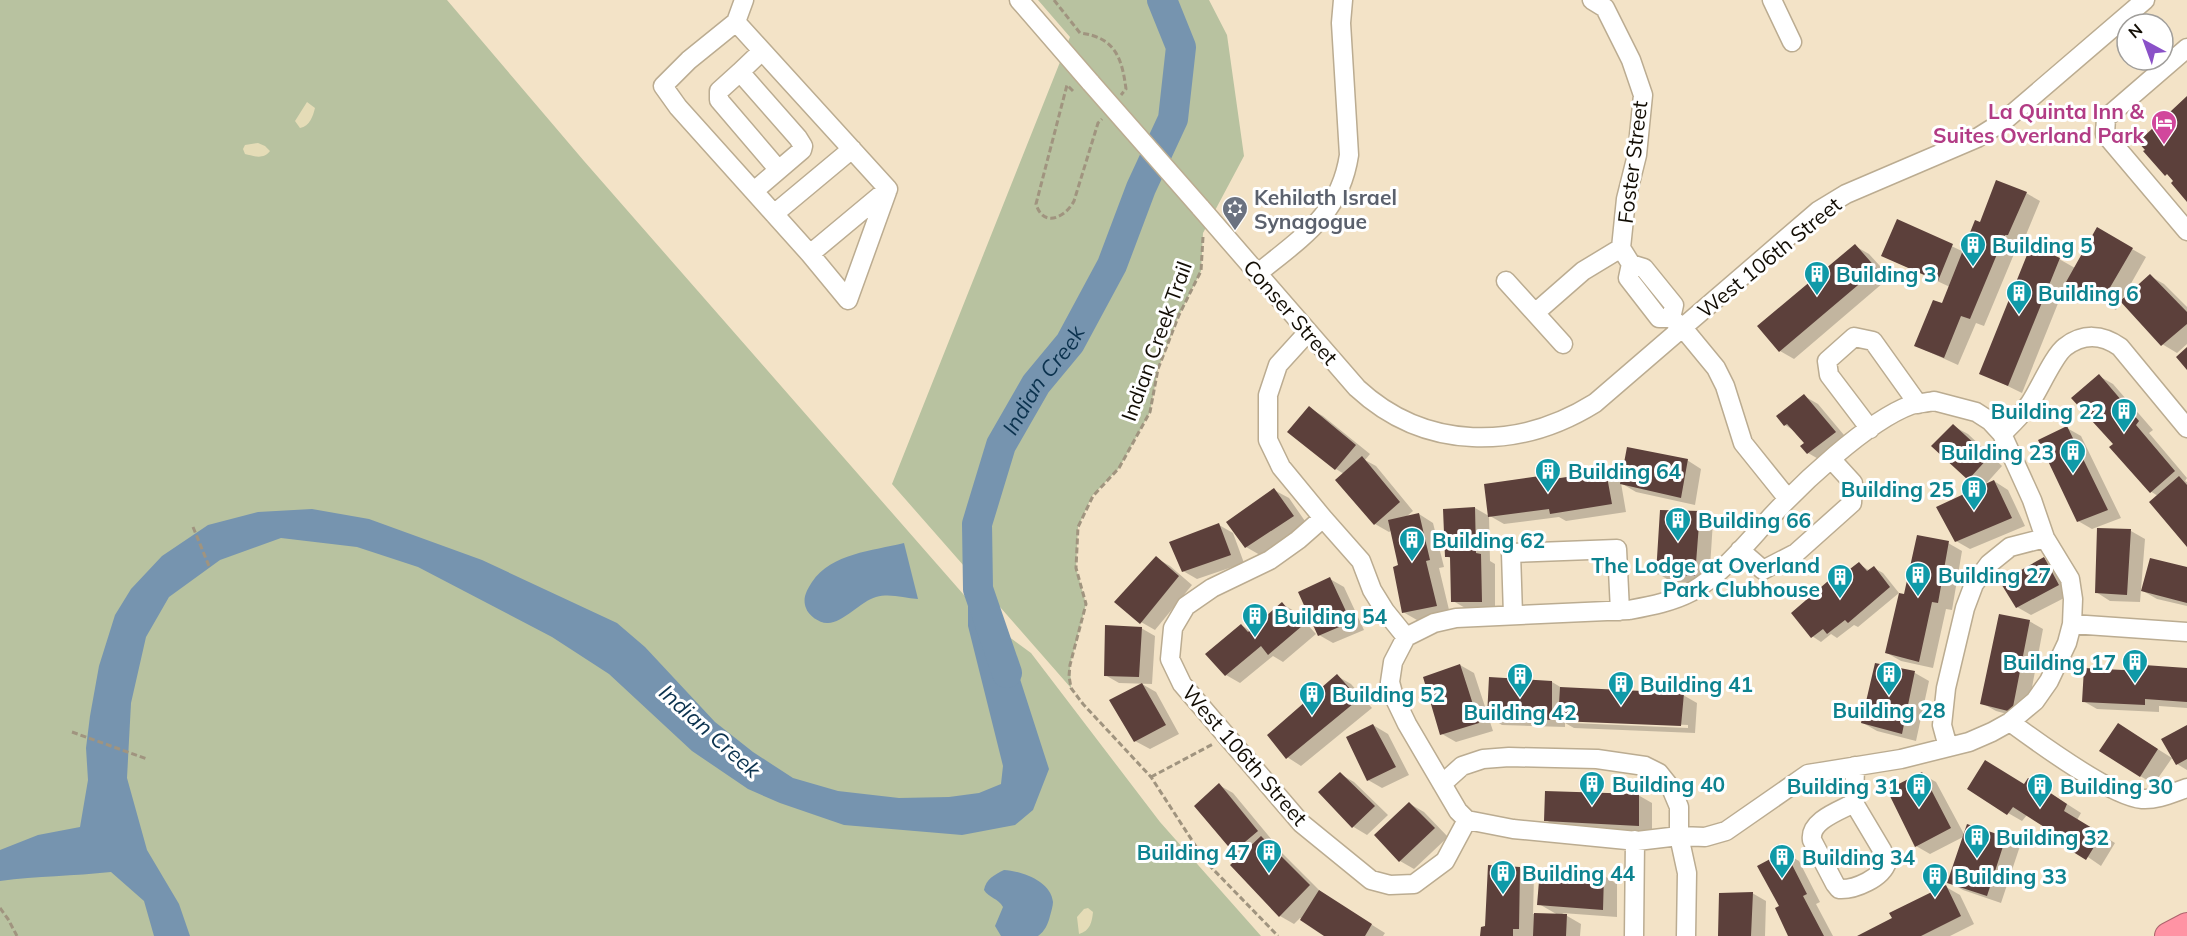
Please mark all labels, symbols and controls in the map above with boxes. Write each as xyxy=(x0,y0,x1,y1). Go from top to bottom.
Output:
north arrow xyxy=(2115,12,2175,72)
text: N xyxy=(2124,19,2146,42)
place label: La Quinta Inn & Suites Overland Park xyxy=(1933,98,2145,148)
street label: Foster Street xyxy=(1612,99,1652,225)
hotel icon: La Quinta Inn & Suites Overland Park xyxy=(2149,108,2179,146)
place label: Kehilath Israel Synagogue xyxy=(1254,184,1397,234)
street label: West 106th Street xyxy=(1692,191,1846,323)
synagogue icon: Kehilath Israel Synagogue xyxy=(1220,194,1250,232)
building icon: Building 5 xyxy=(1958,230,1988,268)
place label: Building 5 xyxy=(1992,232,2093,258)
street label: Conser Street xyxy=(1238,254,1344,370)
street label: Indian Creek Trail xyxy=(1115,258,1197,424)
building icon: Building 3 xyxy=(1802,259,1832,297)
place label: Building 3 xyxy=(1836,261,1937,287)
building icon: Building 6 xyxy=(2004,278,2034,316)
place label: Building 6 xyxy=(2038,280,2139,306)
water label: Indian Creek xyxy=(996,320,1091,440)
building icon: Building 22 xyxy=(2109,396,2139,434)
place label: Building 22 xyxy=(1991,398,2104,424)
building icon: Building 23 xyxy=(2058,437,2088,475)
place label: Building 23 xyxy=(1941,439,2054,465)
building icon: Building 64 xyxy=(1533,456,1563,494)
place label: Building 64 xyxy=(1568,458,1682,484)
building icon: Building 25 xyxy=(1959,474,1989,512)
place label: Building 25 xyxy=(1841,476,1954,502)
building icon: Building 66 xyxy=(1663,505,1693,543)
place label: Building 66 xyxy=(1698,507,1811,533)
building icon: Building 62 xyxy=(1397,525,1427,563)
place label: Building 62 xyxy=(1432,527,1545,553)
place label: The Lodge at Overland Park Clubhouse xyxy=(1591,552,1820,602)
building icon: Building 27 xyxy=(1903,560,1933,598)
building icon: The Lodge at Overland Park Clubhouse xyxy=(1825,562,1855,600)
place label: Building 27 xyxy=(1938,562,2051,588)
building icon: Building 54 xyxy=(1240,601,1270,639)
place label: Building 54 xyxy=(1274,603,1388,629)
building icon: Building 17 xyxy=(2120,647,2150,685)
place label: Building 17 xyxy=(2003,649,2116,675)
building icon: Building 28 xyxy=(1874,659,1904,697)
building icon: Building 42 xyxy=(1505,661,1535,699)
building icon: Building 41 xyxy=(1606,669,1636,707)
place label: Building 41 xyxy=(1640,671,1753,697)
water label: Indian Creek xyxy=(653,678,767,784)
street label: West 106th Street xyxy=(1177,679,1313,831)
building icon: Building 52 xyxy=(1297,679,1327,717)
place label: Building 52 xyxy=(1332,681,1445,707)
place label: Building 28 xyxy=(1832,697,1946,723)
place label: Building 42 xyxy=(1463,699,1577,725)
building icon: Building 40 xyxy=(1577,769,1607,807)
place label: Building 40 xyxy=(1612,771,1725,797)
building icon: Building 31 xyxy=(1904,771,1934,809)
building icon: Building 30 xyxy=(2025,771,2055,809)
place label: Building 31 xyxy=(1787,773,1900,799)
place label: Building 30 xyxy=(2060,773,2173,799)
building icon: Building 32 xyxy=(1962,822,1992,860)
place label: Building 32 xyxy=(1996,824,2109,850)
building icon: Building 47 xyxy=(1254,837,1284,875)
place label: Building 47 xyxy=(1137,839,1250,865)
building icon: Building 34 xyxy=(1767,842,1797,880)
place label: Building 34 xyxy=(1802,844,1916,870)
building icon: Building 44 xyxy=(1488,858,1518,896)
place label: Building 44 xyxy=(1522,860,1636,886)
building icon: Building 33 xyxy=(1920,861,1950,899)
place label: Building 33 xyxy=(1954,863,2067,889)

